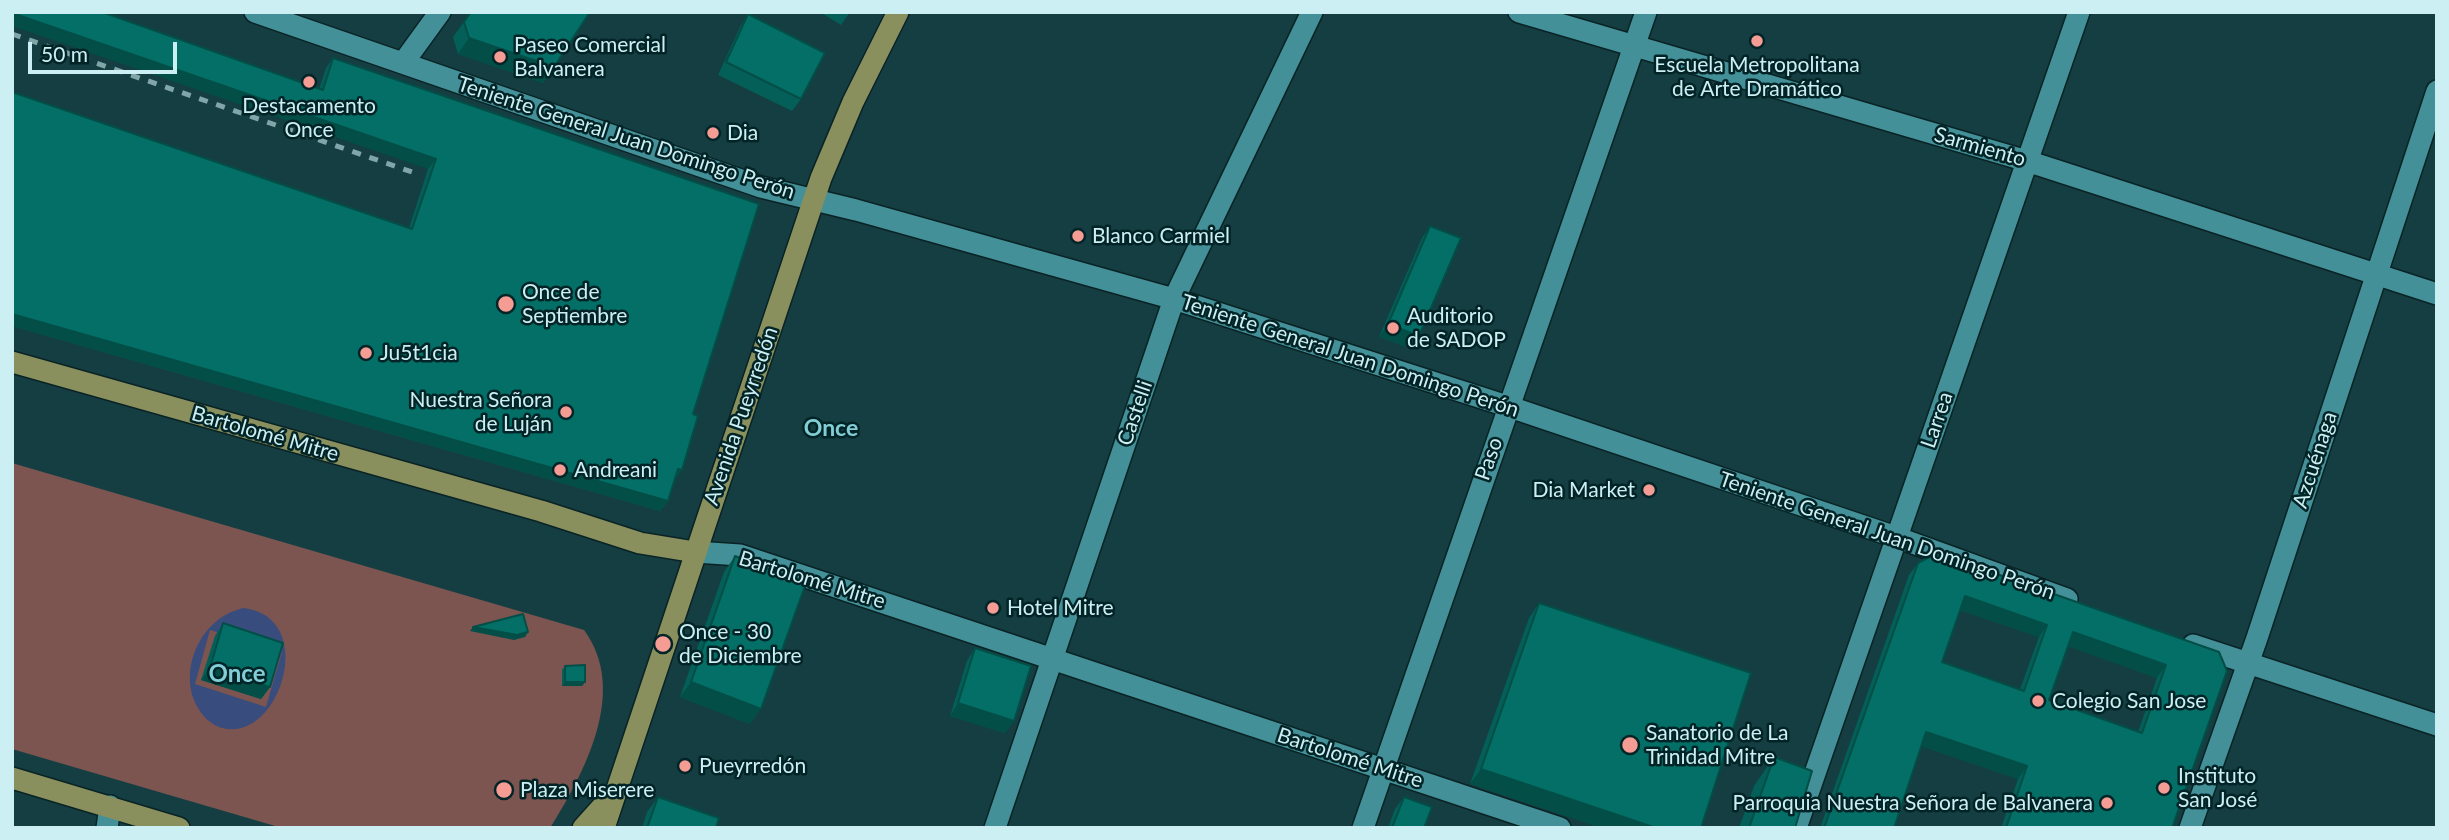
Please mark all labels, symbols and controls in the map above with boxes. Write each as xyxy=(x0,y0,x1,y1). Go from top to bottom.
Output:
scale bar xyxy=(32,28,180,72)
place label: Paseo Comercial Balvanera xyxy=(514,32,666,82)
marker: Escuela Metropolitana de Arte Dramático xyxy=(1749,33,1765,49)
text: 50 m xyxy=(41,41,88,66)
marker: Paseo Comercial Balvanera xyxy=(492,49,508,65)
place label: Escuela Metropolitana de Arte Dramático xyxy=(1654,52,1860,102)
street label: Teniente General Juan Domingo Perón xyxy=(454,71,798,205)
marker: Destacamento Once xyxy=(301,74,317,90)
place label: Destacamento Once xyxy=(242,93,376,143)
place label: Dia xyxy=(727,120,758,146)
street label: Sarmiento xyxy=(1932,122,2028,172)
marker: Dia xyxy=(705,125,721,141)
place label: Blanco Carmiel xyxy=(1092,223,1230,249)
marker: Blanco Carmiel xyxy=(1070,228,1086,244)
place label: Once de Septiembre xyxy=(522,279,627,329)
street label: Teniente General Juan Domingo Perón xyxy=(1178,289,1522,423)
marker: Once de Septiembre xyxy=(496,294,516,314)
place label: Auditorio de SADOP xyxy=(1407,303,1506,353)
marker: Auditorio de SADOP xyxy=(1385,320,1401,336)
street label: Avenida Pueyrredón xyxy=(699,324,783,508)
place label: Ju5t1cia xyxy=(380,340,458,366)
marker: Ju5t1cia xyxy=(358,345,374,361)
street label: Castelli xyxy=(1112,377,1158,449)
place label: Nuestra Señora de Luján xyxy=(409,387,552,437)
street label: Larrea xyxy=(1916,389,1958,451)
street label: Bartolomé Mitre xyxy=(189,401,341,467)
marker: Nuestra Señora de Luján xyxy=(558,404,574,420)
street label: Azcuénaga xyxy=(2288,409,2342,511)
district label: Once xyxy=(804,415,858,443)
street label: Paso xyxy=(1470,434,1508,484)
place label: Andreani xyxy=(574,457,657,483)
marker: Andreani xyxy=(552,462,568,478)
street label: Teniente General Juan Domingo Perón xyxy=(1716,467,2058,605)
place label: Dia Market xyxy=(1533,477,1635,503)
marker: Dia Market xyxy=(1641,482,1657,498)
street label: Bartolomé Mitre xyxy=(736,546,888,614)
place label: Hotel Mitre xyxy=(1007,595,1114,621)
marker: Hotel Mitre xyxy=(985,600,1001,616)
place label: Once - 30 de Diciembre xyxy=(679,619,802,669)
marker: Once - 30 de Diciembre xyxy=(653,634,673,654)
district label: Once xyxy=(209,660,265,688)
place label: Colegio San Jose xyxy=(2052,688,2206,714)
marker: Colegio San Jose xyxy=(2030,693,2046,709)
place label: Sanatorio de La Trinidad Mitre xyxy=(1646,720,1788,770)
street label: Bartolomé Mitre xyxy=(1274,723,1426,793)
marker: Sanatorio de La Trinidad Mitre xyxy=(1620,735,1640,755)
place label: Pueyrredón xyxy=(699,753,806,779)
marker: Pueyrredón xyxy=(677,758,693,774)
place label: Instituto San José xyxy=(2178,763,2257,813)
place label: Plaza Miserere xyxy=(520,777,654,803)
marker: Plaza Miserere xyxy=(494,780,514,800)
marker: Instituto San José xyxy=(2156,780,2172,796)
place label: Parroquia Nuestra Señora de Balvanera xyxy=(1733,790,2093,816)
marker: Parroquia Nuestra Señora de Balvanera xyxy=(2099,795,2115,811)

